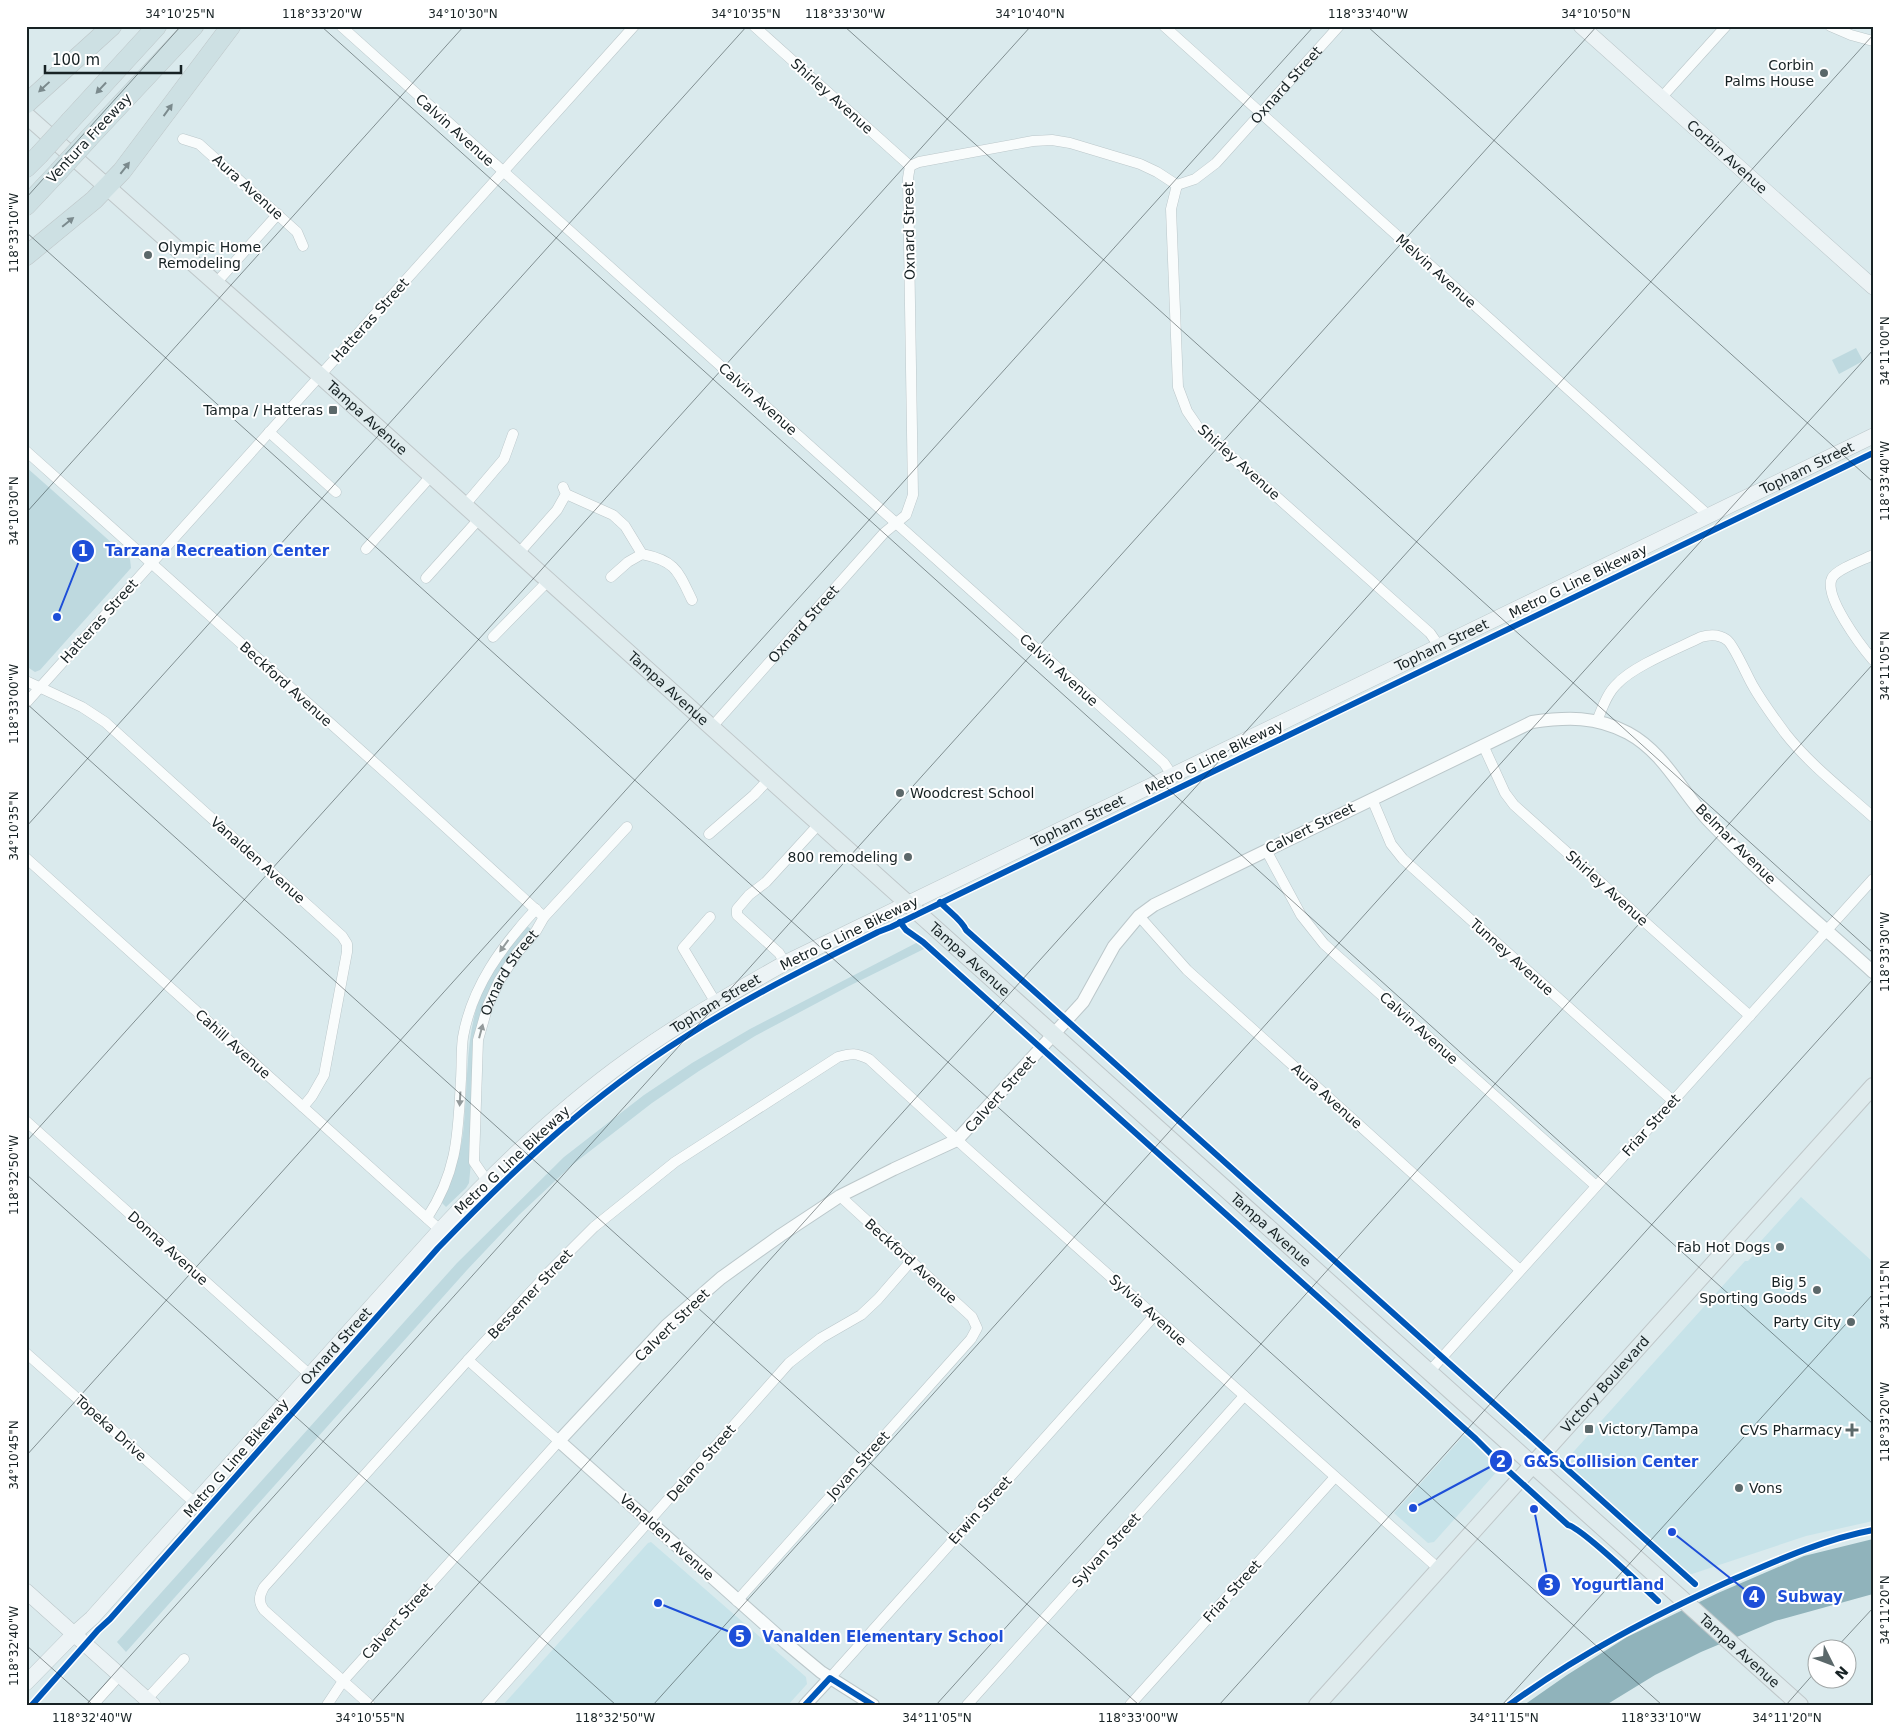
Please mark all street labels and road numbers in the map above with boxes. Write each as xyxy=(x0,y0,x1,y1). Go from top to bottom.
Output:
street label: Oxnard Street xyxy=(1247,43,1325,127)
street label: Shirley Avenue xyxy=(788,55,876,137)
street label: Ventura Freeway xyxy=(43,90,135,186)
street label: Calvin Avenue xyxy=(413,91,497,169)
street label: Corbin Avenue xyxy=(1684,117,1771,197)
street label: Aura Avenue xyxy=(209,151,287,223)
street label: Oxnard Street xyxy=(900,181,918,280)
street label: Melvin Avenue xyxy=(1393,231,1479,311)
street label: Hatteras Street xyxy=(328,274,412,365)
street label: Calvin Avenue xyxy=(716,360,800,438)
street label: Tampa Avenue xyxy=(323,377,411,458)
street label: Shirley Avenue xyxy=(1195,421,1283,503)
street label: Topham Street xyxy=(1757,438,1857,498)
street label: Metro G Line Bikeway xyxy=(1506,541,1650,621)
street label: Hatteras Street xyxy=(57,575,141,666)
street label: Oxnard Street xyxy=(765,582,842,666)
street label: Topham Street xyxy=(1391,615,1491,675)
street label: Calvin Avenue xyxy=(1017,631,1101,709)
street label: Beckford Avenue xyxy=(237,638,335,730)
street label: Tampa Avenue xyxy=(624,647,712,729)
street label: Metro G Line Bikeway xyxy=(1142,717,1286,797)
street label: Topham Street xyxy=(1028,791,1128,851)
street label: Calvert Street xyxy=(1263,799,1358,857)
street label: Belmar Avenue xyxy=(1693,801,1779,887)
street label: Vanalden Avenue xyxy=(208,813,308,907)
street label: Shirley Avenue xyxy=(1563,847,1651,929)
street label: Metro G Line Bikeway xyxy=(777,893,921,973)
street label: Tunney Avenue xyxy=(1466,915,1557,999)
street label: Tampa Avenue xyxy=(925,918,1013,999)
street label: Oxnard Street xyxy=(477,926,542,1017)
street label: Topham Street xyxy=(667,970,764,1037)
street label: Calvin Avenue xyxy=(1377,989,1461,1067)
street label: Cahill Avenue xyxy=(192,1006,274,1082)
street label: Calvert Street xyxy=(961,1052,1039,1136)
street label: Aura Avenue xyxy=(1288,1060,1366,1132)
street label: Friar Street xyxy=(1619,1090,1683,1159)
street label: Metro G Line Bikeway xyxy=(451,1102,573,1218)
street label: Tampa Avenue xyxy=(1227,1189,1314,1270)
street label: Donna Avenue xyxy=(125,1208,211,1288)
street label: Beckford Avenue xyxy=(862,1215,960,1307)
street label: Bessemer Street xyxy=(484,1246,576,1342)
street label: Sylvia Avenue xyxy=(1106,1271,1190,1349)
street label: Calvert Street xyxy=(631,1285,713,1365)
street label: Oxnard Street xyxy=(297,1304,375,1388)
street label: Victory Boulevard xyxy=(1558,1333,1653,1436)
street label: Topeka Drive xyxy=(71,1391,150,1464)
street label: Metro G Line Bikeway xyxy=(180,1396,292,1520)
street label: Delano Street xyxy=(663,1421,739,1505)
street label: Jovan Street xyxy=(823,1428,893,1503)
street label: Erwin Street xyxy=(945,1472,1015,1547)
street label: Vanalden Avenue xyxy=(617,1490,717,1584)
street label: Sylvan Street xyxy=(1069,1509,1144,1590)
street label: Friar Street xyxy=(1200,1556,1264,1625)
street label: Calvert Street xyxy=(358,1579,436,1663)
street label: Tampa Avenue xyxy=(1695,1610,1783,1691)

